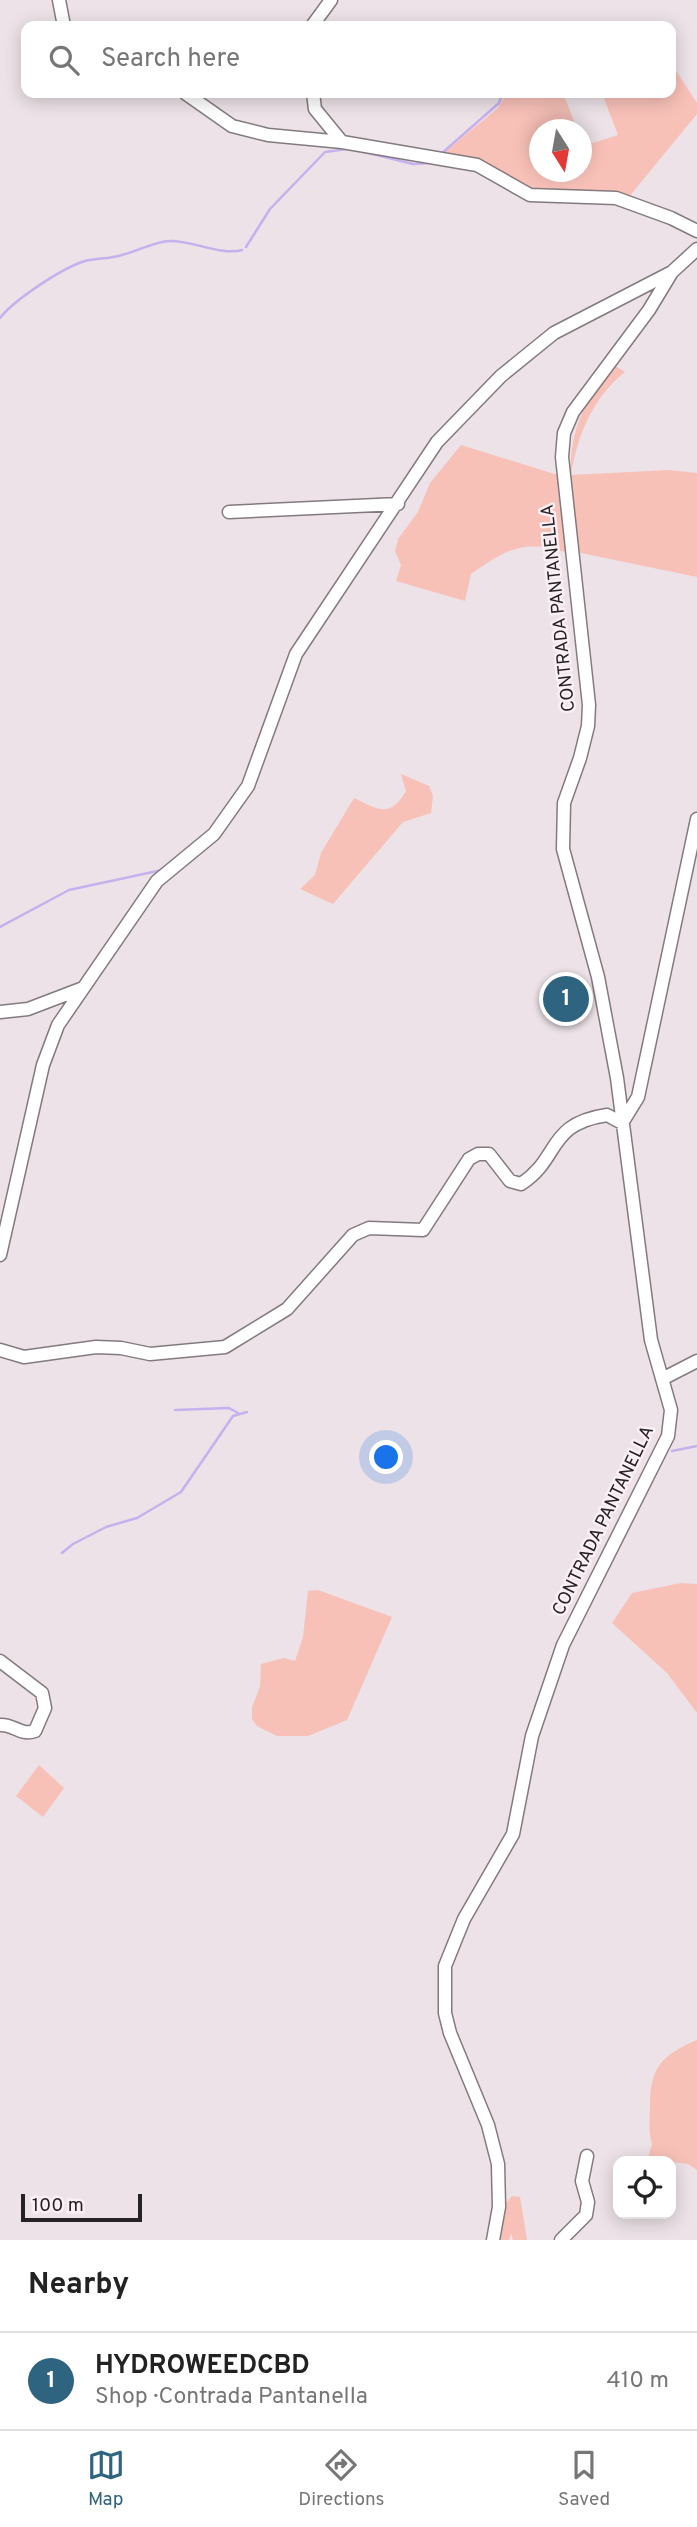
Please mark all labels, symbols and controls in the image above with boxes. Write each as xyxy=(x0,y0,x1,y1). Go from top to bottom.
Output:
search box xyxy=(21,21,676,98)
icon: search xyxy=(45,41,83,79)
text: Search here xyxy=(101,43,240,76)
north arrow xyxy=(529,119,592,182)
street label: CONTRADA PANTANELLA xyxy=(537,503,581,713)
pin: 1 xyxy=(543,973,589,1025)
street label: CONTRADA PANTANELLA xyxy=(548,1422,660,1620)
your location xyxy=(369,1440,403,1474)
map controls xyxy=(613,2156,676,2219)
button: locate xyxy=(613,2156,676,2219)
scale bar xyxy=(21,2191,142,2223)
text: 100 m xyxy=(32,2194,84,2218)
text: Nearby xyxy=(28,2267,129,2304)
text: HYDROWEEDCBD xyxy=(95,2350,310,2383)
text: 1 xyxy=(46,2367,56,2396)
text: 410 m xyxy=(606,2367,669,2396)
text: Shop · Contrada Pantanella xyxy=(95,2383,368,2412)
tab: Map xyxy=(87,2446,125,2512)
tab: Directions xyxy=(298,2446,385,2512)
tab: Saved xyxy=(558,2446,610,2512)

